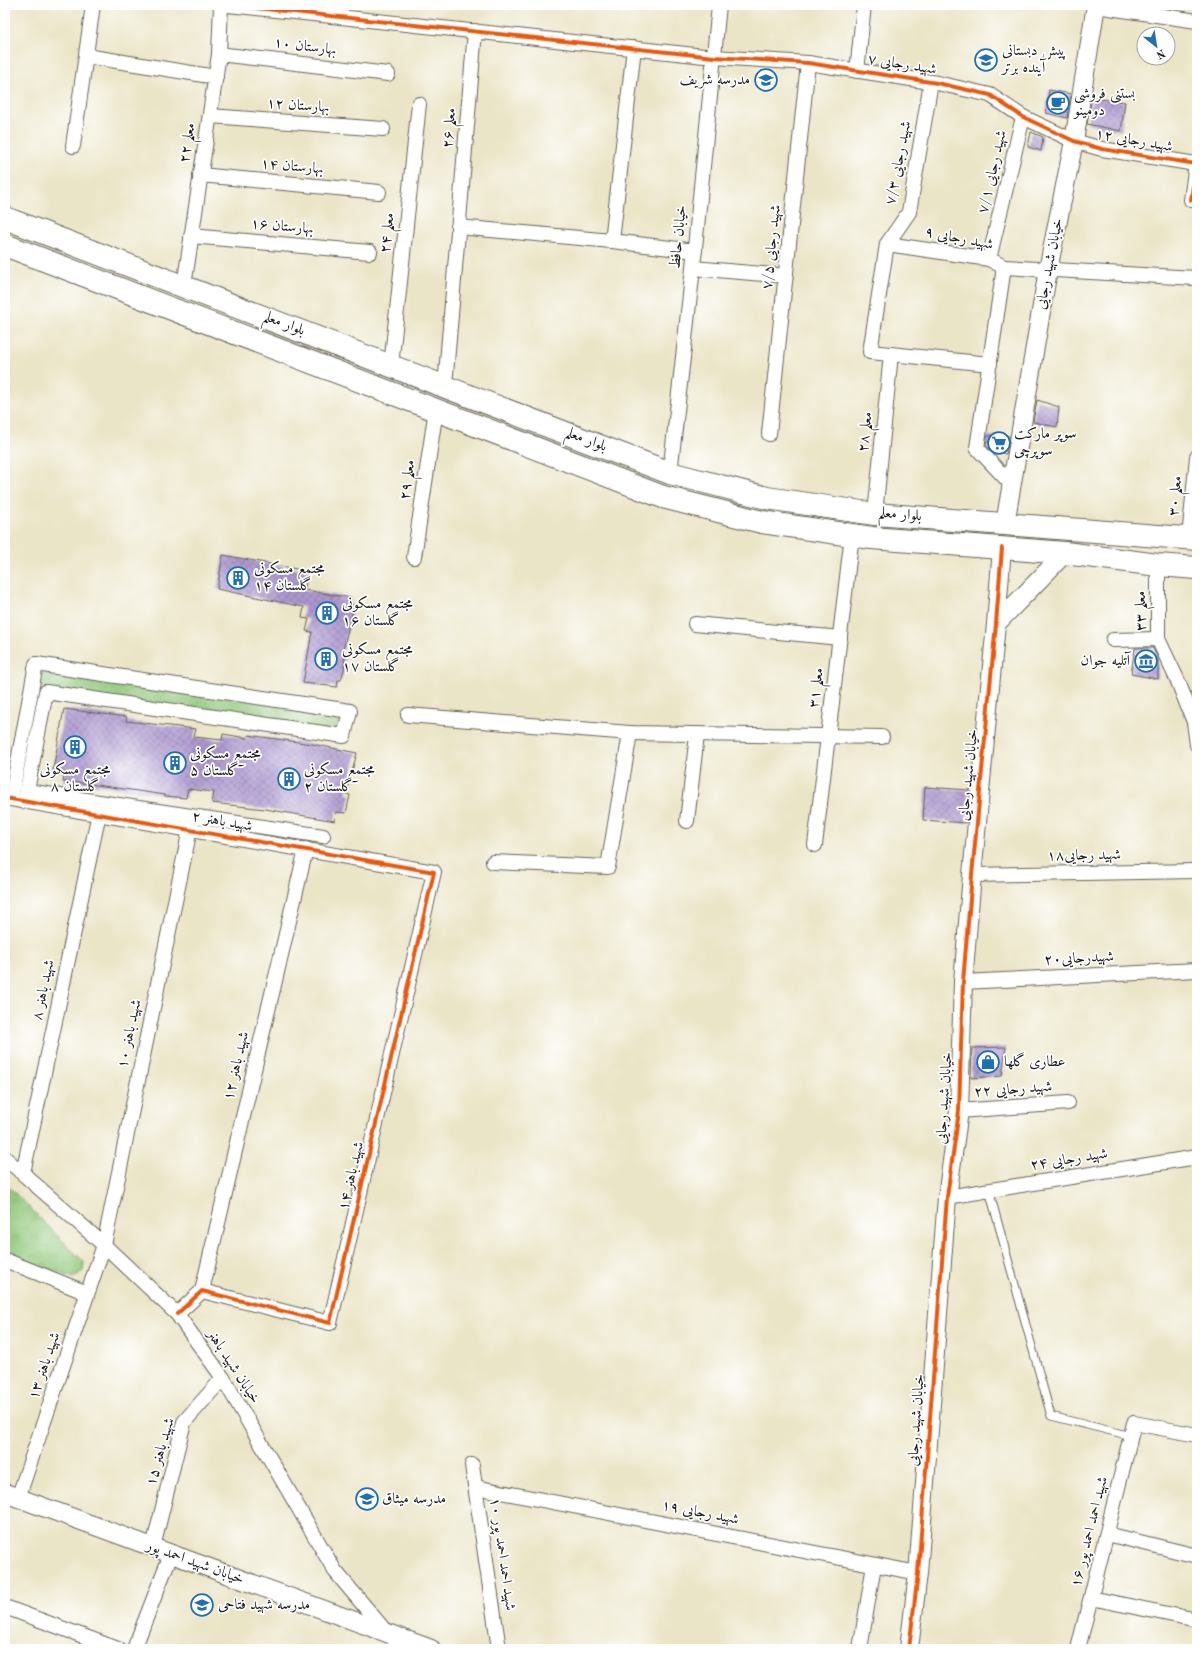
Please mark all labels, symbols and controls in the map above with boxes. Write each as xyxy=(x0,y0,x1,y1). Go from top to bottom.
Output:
north arrow xyxy=(1136,26,1176,66)
street label: بهارستان ۱۰ xyxy=(273,36,337,59)
place label: پیش دبستانی آینده برتر xyxy=(1000,44,1066,77)
text: N xyxy=(1153,46,1167,61)
school or university icon: پیش دبستانی آینده برتر xyxy=(973,47,999,73)
street label: شهید رجایی ۷ xyxy=(866,52,937,79)
school or university icon: مدرسه شریف xyxy=(753,67,779,93)
place label: مدرسه شریف xyxy=(679,73,750,89)
place label: بستنی فروشی دومینو xyxy=(1072,87,1136,119)
cafe icon: بستنی فروشی دومینو xyxy=(1045,90,1071,116)
street label: بهارستان ۱۲ xyxy=(266,96,330,117)
street label: معلم ۲۶ xyxy=(440,107,465,149)
street label: شهید رجایی ۷/۳ xyxy=(884,120,915,206)
street label: معلم ۲۲ xyxy=(176,122,204,165)
street label: شهید رجایی ۱۲ xyxy=(1094,127,1174,156)
street label: شهید رجایی ۷/۱ xyxy=(976,129,1011,215)
street label: بهارستان ۱۴ xyxy=(260,157,324,178)
street label: خیابان حافظ xyxy=(667,204,690,270)
street label: شهید رجایی ۷/۵ xyxy=(760,204,785,290)
street label: معلم ۲۴ xyxy=(377,212,404,254)
street label: بهارستان ۱۶ xyxy=(250,217,314,238)
street label: خیابان شهید رجایی xyxy=(1034,217,1067,311)
street label: شهید رجایی ۹ xyxy=(923,225,995,254)
street label: بلوار معلم xyxy=(259,308,307,344)
street label: معلم ۲۸ xyxy=(855,411,882,453)
street label: بلوار معلم xyxy=(561,424,609,460)
place label: سوپر مارکت سوپرچی xyxy=(1014,426,1076,460)
supermarket icon: سوپر مارکت سوپرچی xyxy=(986,430,1012,456)
street label: معلم ۲۹ xyxy=(397,459,424,502)
street label: معلم ۳۰ xyxy=(1166,475,1191,517)
street label: بلوار معلم xyxy=(877,505,923,530)
place label: مجتمع مسکونی گلستان ۱۴ xyxy=(254,560,325,594)
building icon: مجتمع مسکونی گلستان ۱۴ xyxy=(225,565,251,591)
street label: معلم ۳۳ xyxy=(1133,591,1155,631)
place label: مجتمع مسکونی گلستان ۱۶ xyxy=(342,595,413,629)
building icon: مجتمع مسکونی گلستان ۱۶ xyxy=(314,600,340,626)
place label: مجتمع مسکونی گلستان ۱۷ xyxy=(342,641,413,675)
building icon: مجتمع مسکونی گلستان ۱۷ xyxy=(313,646,339,672)
museum icon: آتلیه جوان xyxy=(1133,648,1159,674)
place label: آتلیه جوان xyxy=(1081,651,1132,669)
street label: معلم ۳۱ xyxy=(806,667,833,710)
street label: خیابان شهید رجایی xyxy=(957,728,982,822)
building icon: مجتمع مسکونی گلستان ۸ xyxy=(62,734,88,760)
place label: مجتمع مسکونی گلستان ۵ xyxy=(190,745,261,779)
building icon: مجتمع مسکونی گلستان ۵ xyxy=(162,750,188,776)
place label: مجتمع مسکونی گلستان ۸ xyxy=(40,761,110,795)
place label: مجتمع مسکونی گلستان ۲ xyxy=(304,761,375,795)
building icon: مجتمع مسکونی گلستان ۲ xyxy=(276,766,302,792)
street label: شهید باهنر ۲ xyxy=(190,809,253,836)
street label: شهید رجایی۱۸ xyxy=(1047,848,1121,865)
street label: شهیدرجایی۲۰ xyxy=(1044,950,1114,969)
street label: شهید باهنر ۸ xyxy=(30,958,59,1022)
street label: شهید باهنر ۱۰ xyxy=(115,998,146,1070)
street label: شهید باهنر ۱۲ xyxy=(222,1030,253,1102)
shop icon: عطاری گلها xyxy=(975,1049,1001,1075)
street label: خیابان شهید رجایی xyxy=(934,1051,957,1145)
place label: عطاری گلها xyxy=(1004,1052,1065,1070)
street label: شهید رجایی ۲۲ xyxy=(973,1080,1053,1101)
street label: شهید باهنر ۱۴ xyxy=(337,1140,368,1212)
street label: شهید رجایی ۲۴ xyxy=(1029,1146,1109,1175)
street label: خیابان شهید باهنر xyxy=(202,1326,262,1407)
street label: شهید باهنر ۱۳ xyxy=(27,1330,64,1402)
street label: خیابان شهید رجایی xyxy=(906,1373,929,1467)
street label: شهید باهنر ۱۵ xyxy=(144,1416,179,1488)
street label: شهید احمد احمد پور ۱۶ xyxy=(1069,1475,1113,1589)
school or university icon: مدرسه میثاق xyxy=(354,1486,380,1512)
place label: مدرسه میثاق xyxy=(382,1492,446,1507)
street label: شهید احمد احمد پور ۱۰ xyxy=(485,1497,517,1612)
street label: شهید رجایی ۱۹ xyxy=(660,1498,740,1529)
street label: خیابان شهید احمد پور xyxy=(142,1538,246,1589)
school or university icon: مدرسه شهید فتاحی xyxy=(189,1592,215,1618)
place label: مدرسه شهید فتاحی xyxy=(218,1598,310,1614)

